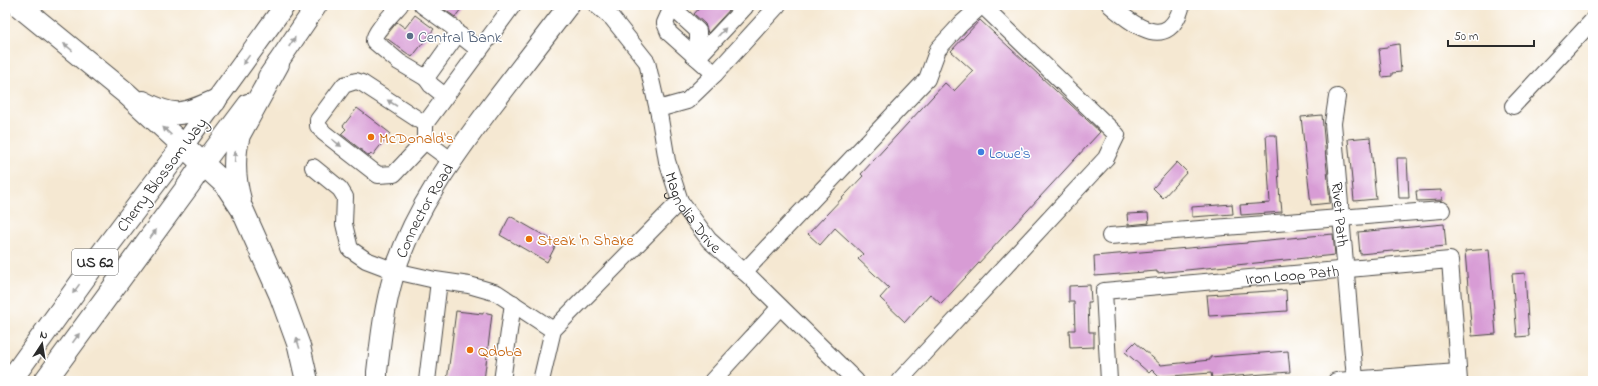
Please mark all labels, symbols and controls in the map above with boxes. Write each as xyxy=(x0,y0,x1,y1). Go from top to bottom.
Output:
scale bar xyxy=(1448,22,1534,48)
place label: Central Bank xyxy=(418,26,503,50)
one-way arrow xyxy=(717,27,727,37)
text: 50 m xyxy=(1454,28,1478,46)
marker: Central Bank xyxy=(405,31,415,41)
one-way arrow xyxy=(289,36,296,48)
one-way arrow xyxy=(63,42,74,51)
one-way arrow xyxy=(242,54,250,65)
one-way arrow xyxy=(386,99,398,106)
street label: Cherry Blossom Way xyxy=(111,113,214,238)
one-way arrow xyxy=(162,126,172,136)
place label: McDonald's xyxy=(379,127,454,151)
marker: McDonald's xyxy=(366,132,376,142)
one-way arrow xyxy=(331,139,342,147)
place label: Lowe's xyxy=(989,142,1031,166)
marker: Lowe's xyxy=(976,147,986,157)
one-way arrow xyxy=(232,151,239,163)
street label: Connector Road xyxy=(390,159,461,262)
street label: Magnolia Drive xyxy=(657,169,727,260)
street label: Rivet Path xyxy=(1324,181,1354,248)
one-way arrow xyxy=(149,228,157,239)
place label: Steak 'n Shake xyxy=(537,229,635,253)
marker: Steak 'n Shake xyxy=(524,234,534,244)
road number: US 62 xyxy=(72,249,118,275)
street label: Iron Loop Path xyxy=(1244,260,1340,292)
one-way arrow xyxy=(72,284,80,294)
north arrow xyxy=(22,324,62,364)
text: N xyxy=(39,327,49,344)
one-way arrow xyxy=(72,333,80,344)
one-way arrow xyxy=(295,337,301,349)
place label: Qdoba xyxy=(478,340,522,364)
marker: Qdoba xyxy=(465,345,475,355)

